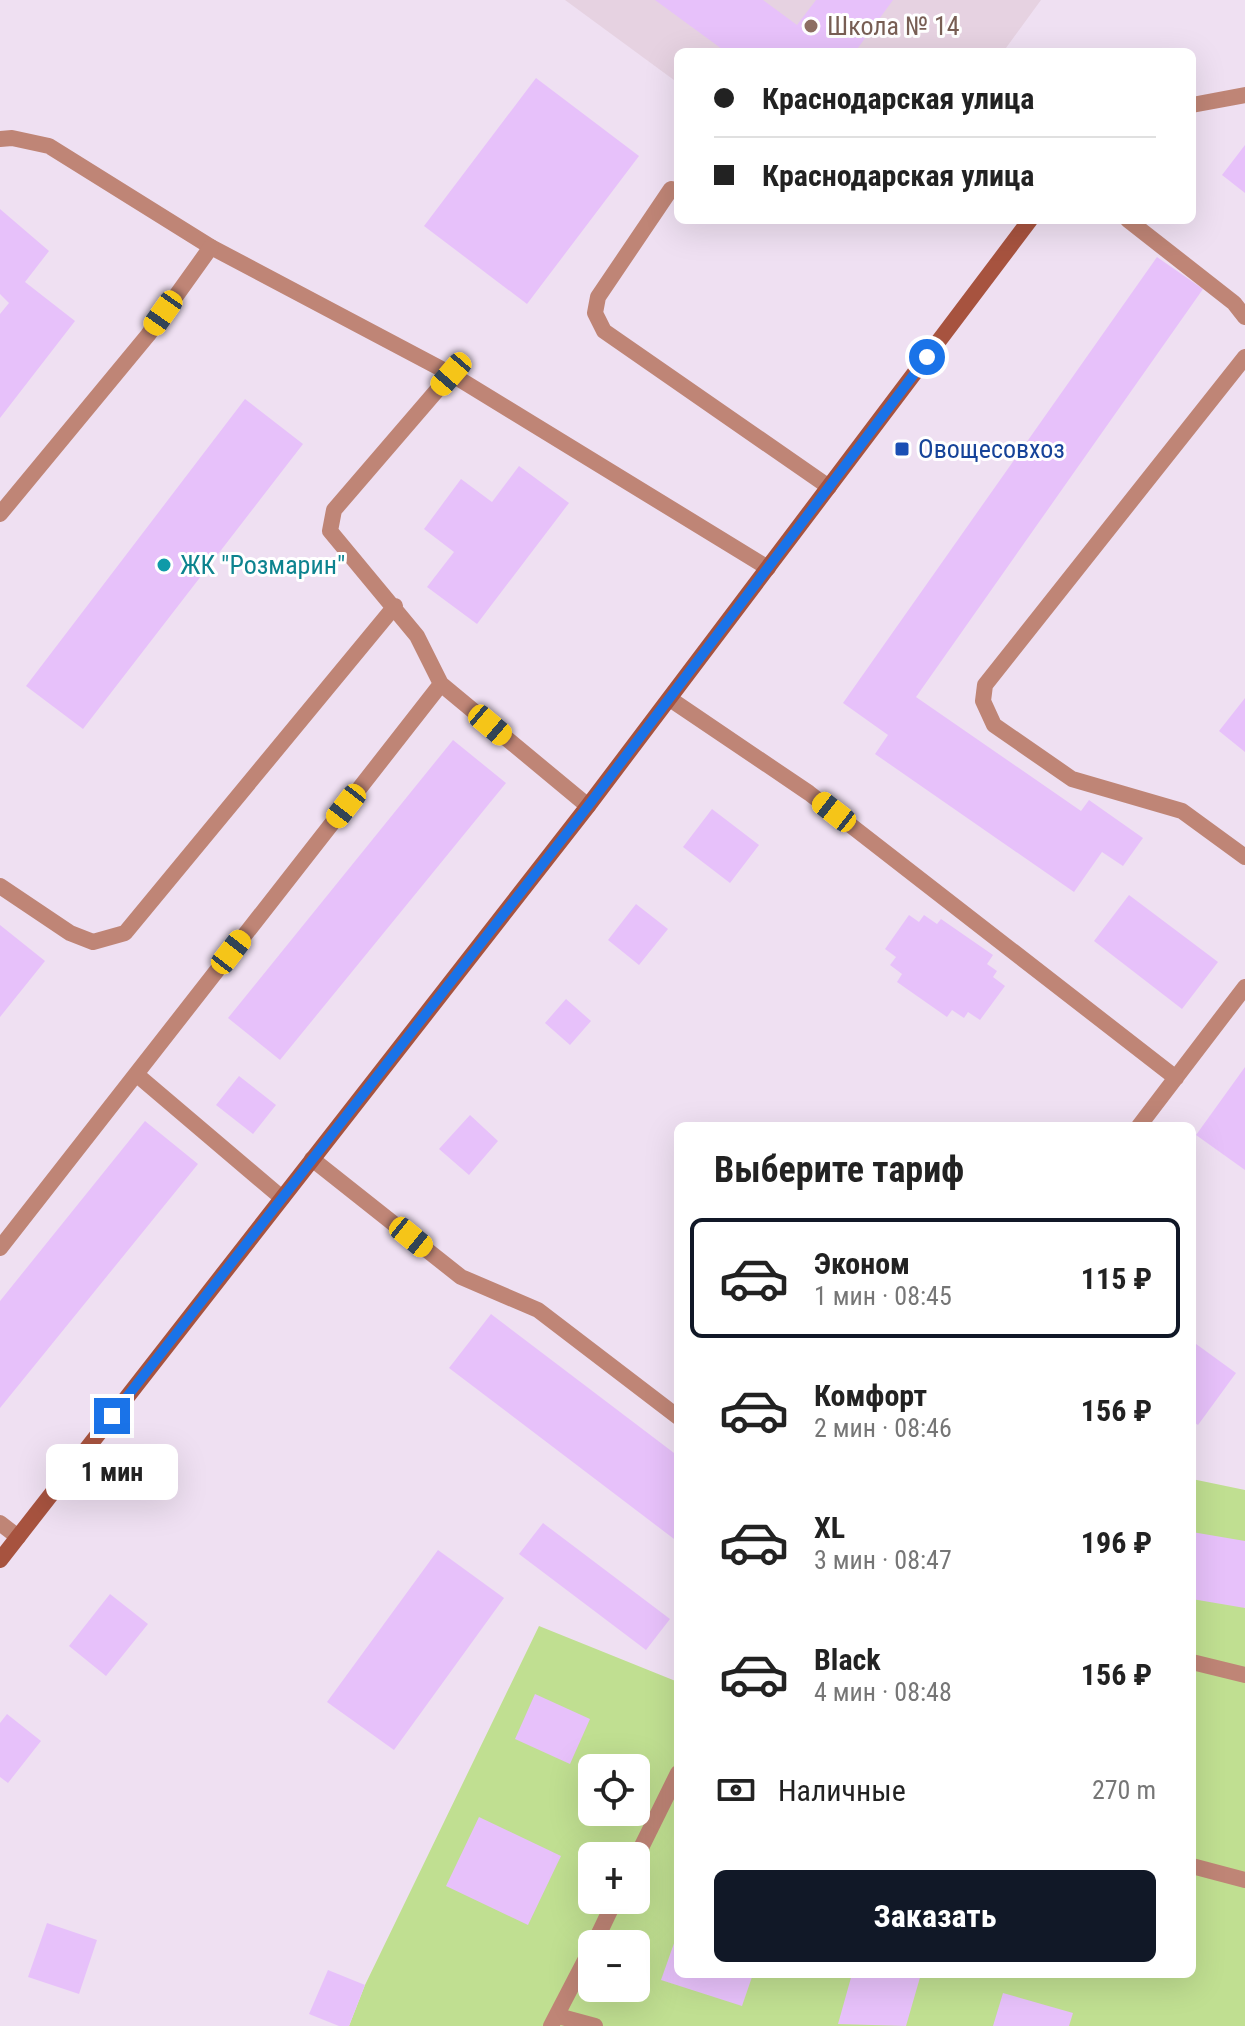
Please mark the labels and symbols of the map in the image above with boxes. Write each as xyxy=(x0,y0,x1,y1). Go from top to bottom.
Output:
place label: Школа № 14 xyxy=(827,11,960,41)
marker: Школа № 14 xyxy=(802,17,820,35)
car xyxy=(139,286,187,340)
route start xyxy=(909,339,945,375)
car xyxy=(426,348,476,400)
place label: Овощесовхоз xyxy=(918,434,1065,464)
marker: Овощесовхоз xyxy=(893,440,911,458)
place label: ЖК "Розмарин" xyxy=(180,550,345,580)
marker: ЖК "Розмарин" xyxy=(155,556,173,574)
car xyxy=(464,700,516,750)
car xyxy=(322,780,370,832)
car xyxy=(808,788,860,836)
car xyxy=(207,926,255,978)
car xyxy=(385,1213,437,1261)
route end xyxy=(94,1398,130,1434)
callout: 1 мин xyxy=(46,1444,178,1500)

